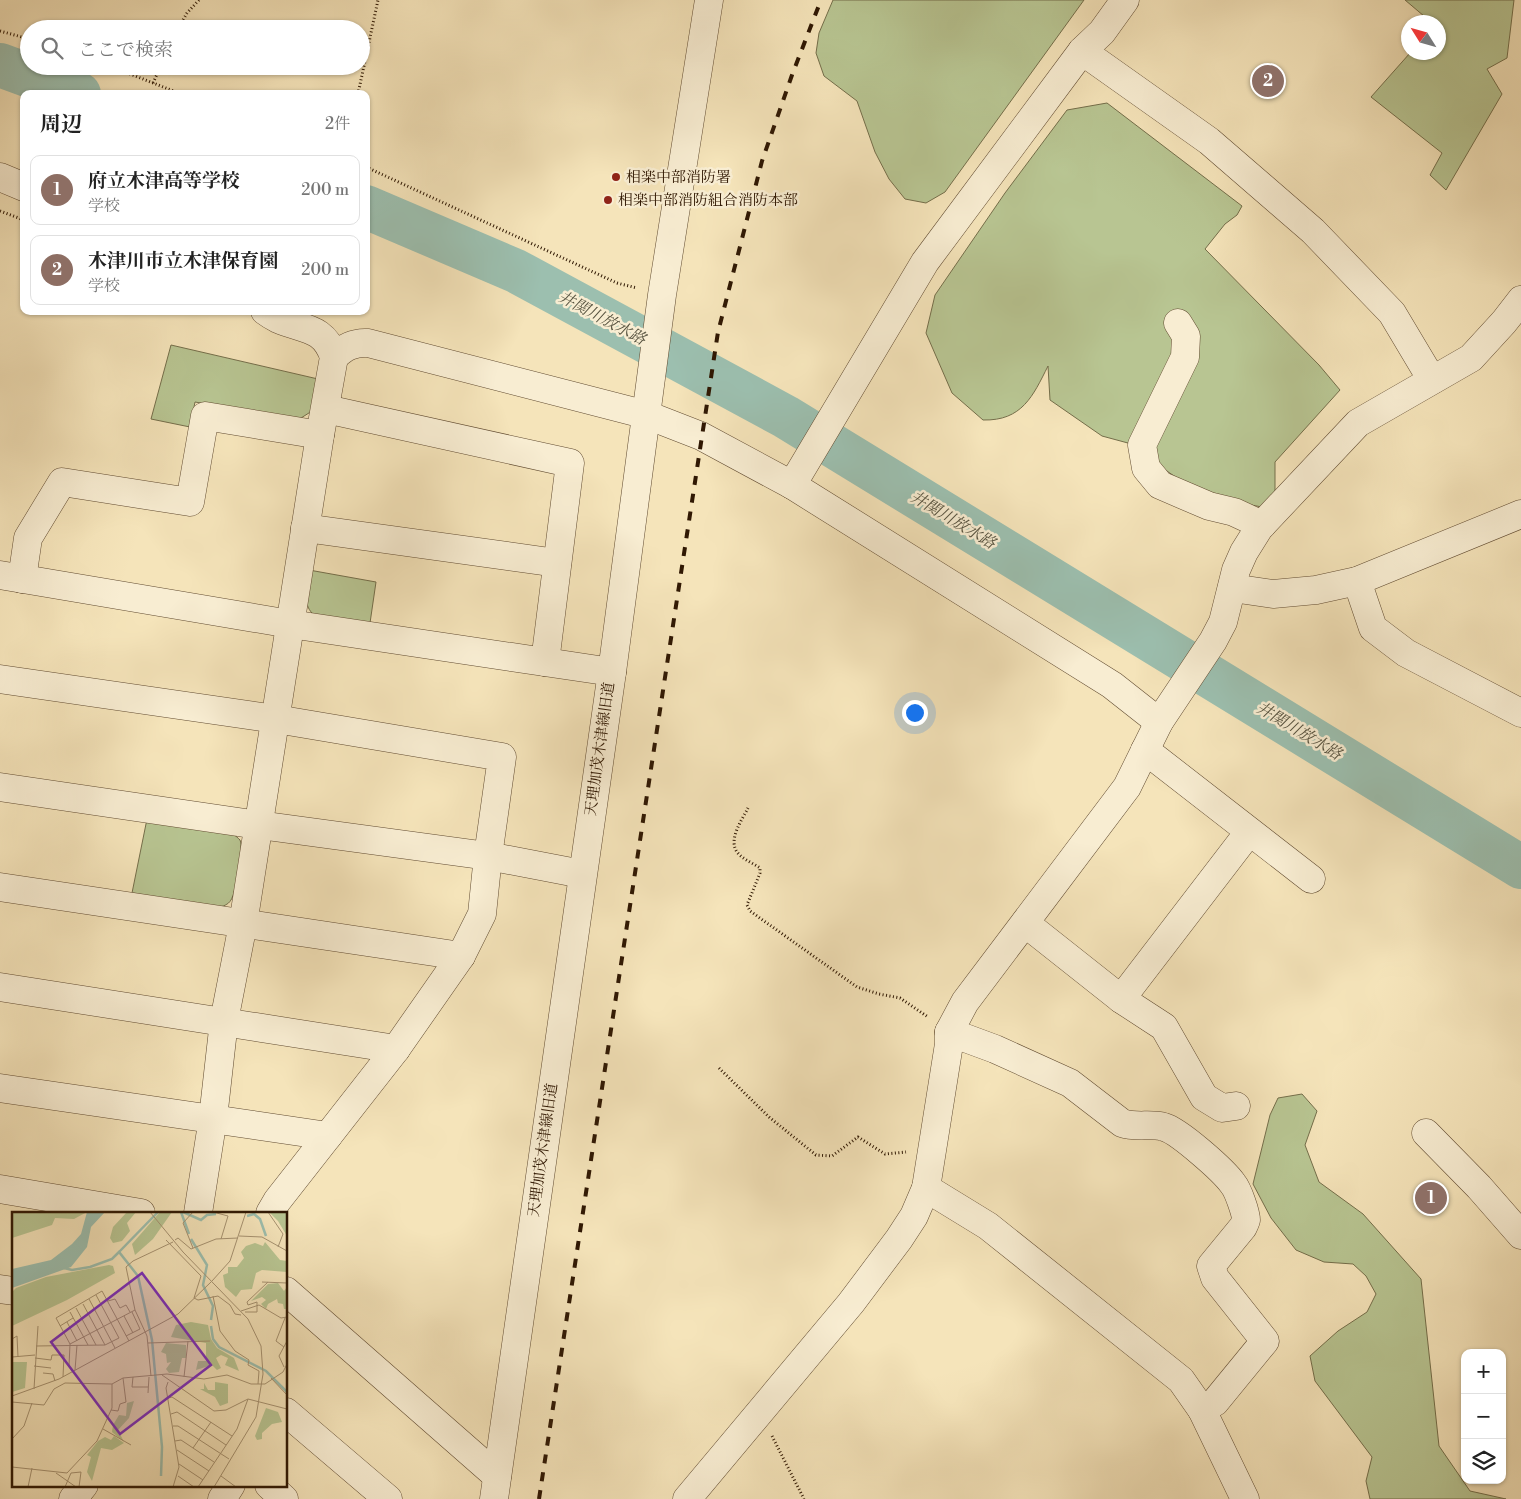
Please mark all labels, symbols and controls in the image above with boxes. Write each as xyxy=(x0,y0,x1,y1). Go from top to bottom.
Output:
north arrow xyxy=(1401,15,1446,60)
search box xyxy=(20,20,370,75)
icon: search xyxy=(38,34,66,62)
text: ここで検索 xyxy=(78,38,173,62)
pin: 2 xyxy=(1252,62,1284,100)
text: 周辺 xyxy=(40,112,82,138)
text: 2件 xyxy=(325,114,350,134)
place label: 相楽中部消防署 xyxy=(626,168,731,187)
text: 府立木津高等学校 xyxy=(88,169,240,193)
marker: 相楽中部消防署 xyxy=(610,171,622,183)
text: 1 xyxy=(53,180,61,200)
text: 200 m xyxy=(301,180,349,200)
place label: 相楽中部消防組合消防本部 xyxy=(618,191,798,210)
marker: 相楽中部消防組合消防本部 xyxy=(602,194,614,206)
text: 学校 xyxy=(88,196,120,216)
text: 木津川市立木津保育園 xyxy=(88,249,278,273)
text: 2 xyxy=(52,260,62,280)
text: 200 m xyxy=(301,260,349,280)
text: 学校 xyxy=(88,276,120,296)
water label: 井関川放水路 xyxy=(555,287,650,350)
water label: 井関川放水路 xyxy=(907,487,1000,554)
street label: 天理加茂木津線旧道 xyxy=(581,681,619,817)
water label: 井関川放水路 xyxy=(1253,698,1346,765)
your location xyxy=(902,700,928,726)
street label: 天理加茂木津線旧道 xyxy=(524,1082,562,1218)
pin: 1 xyxy=(1415,1179,1447,1217)
inset map xyxy=(12,1212,288,1486)
map controls xyxy=(1461,1349,1506,1484)
button: + xyxy=(1461,1349,1506,1394)
button: − xyxy=(1461,1394,1506,1439)
button: layers xyxy=(1461,1439,1506,1484)

